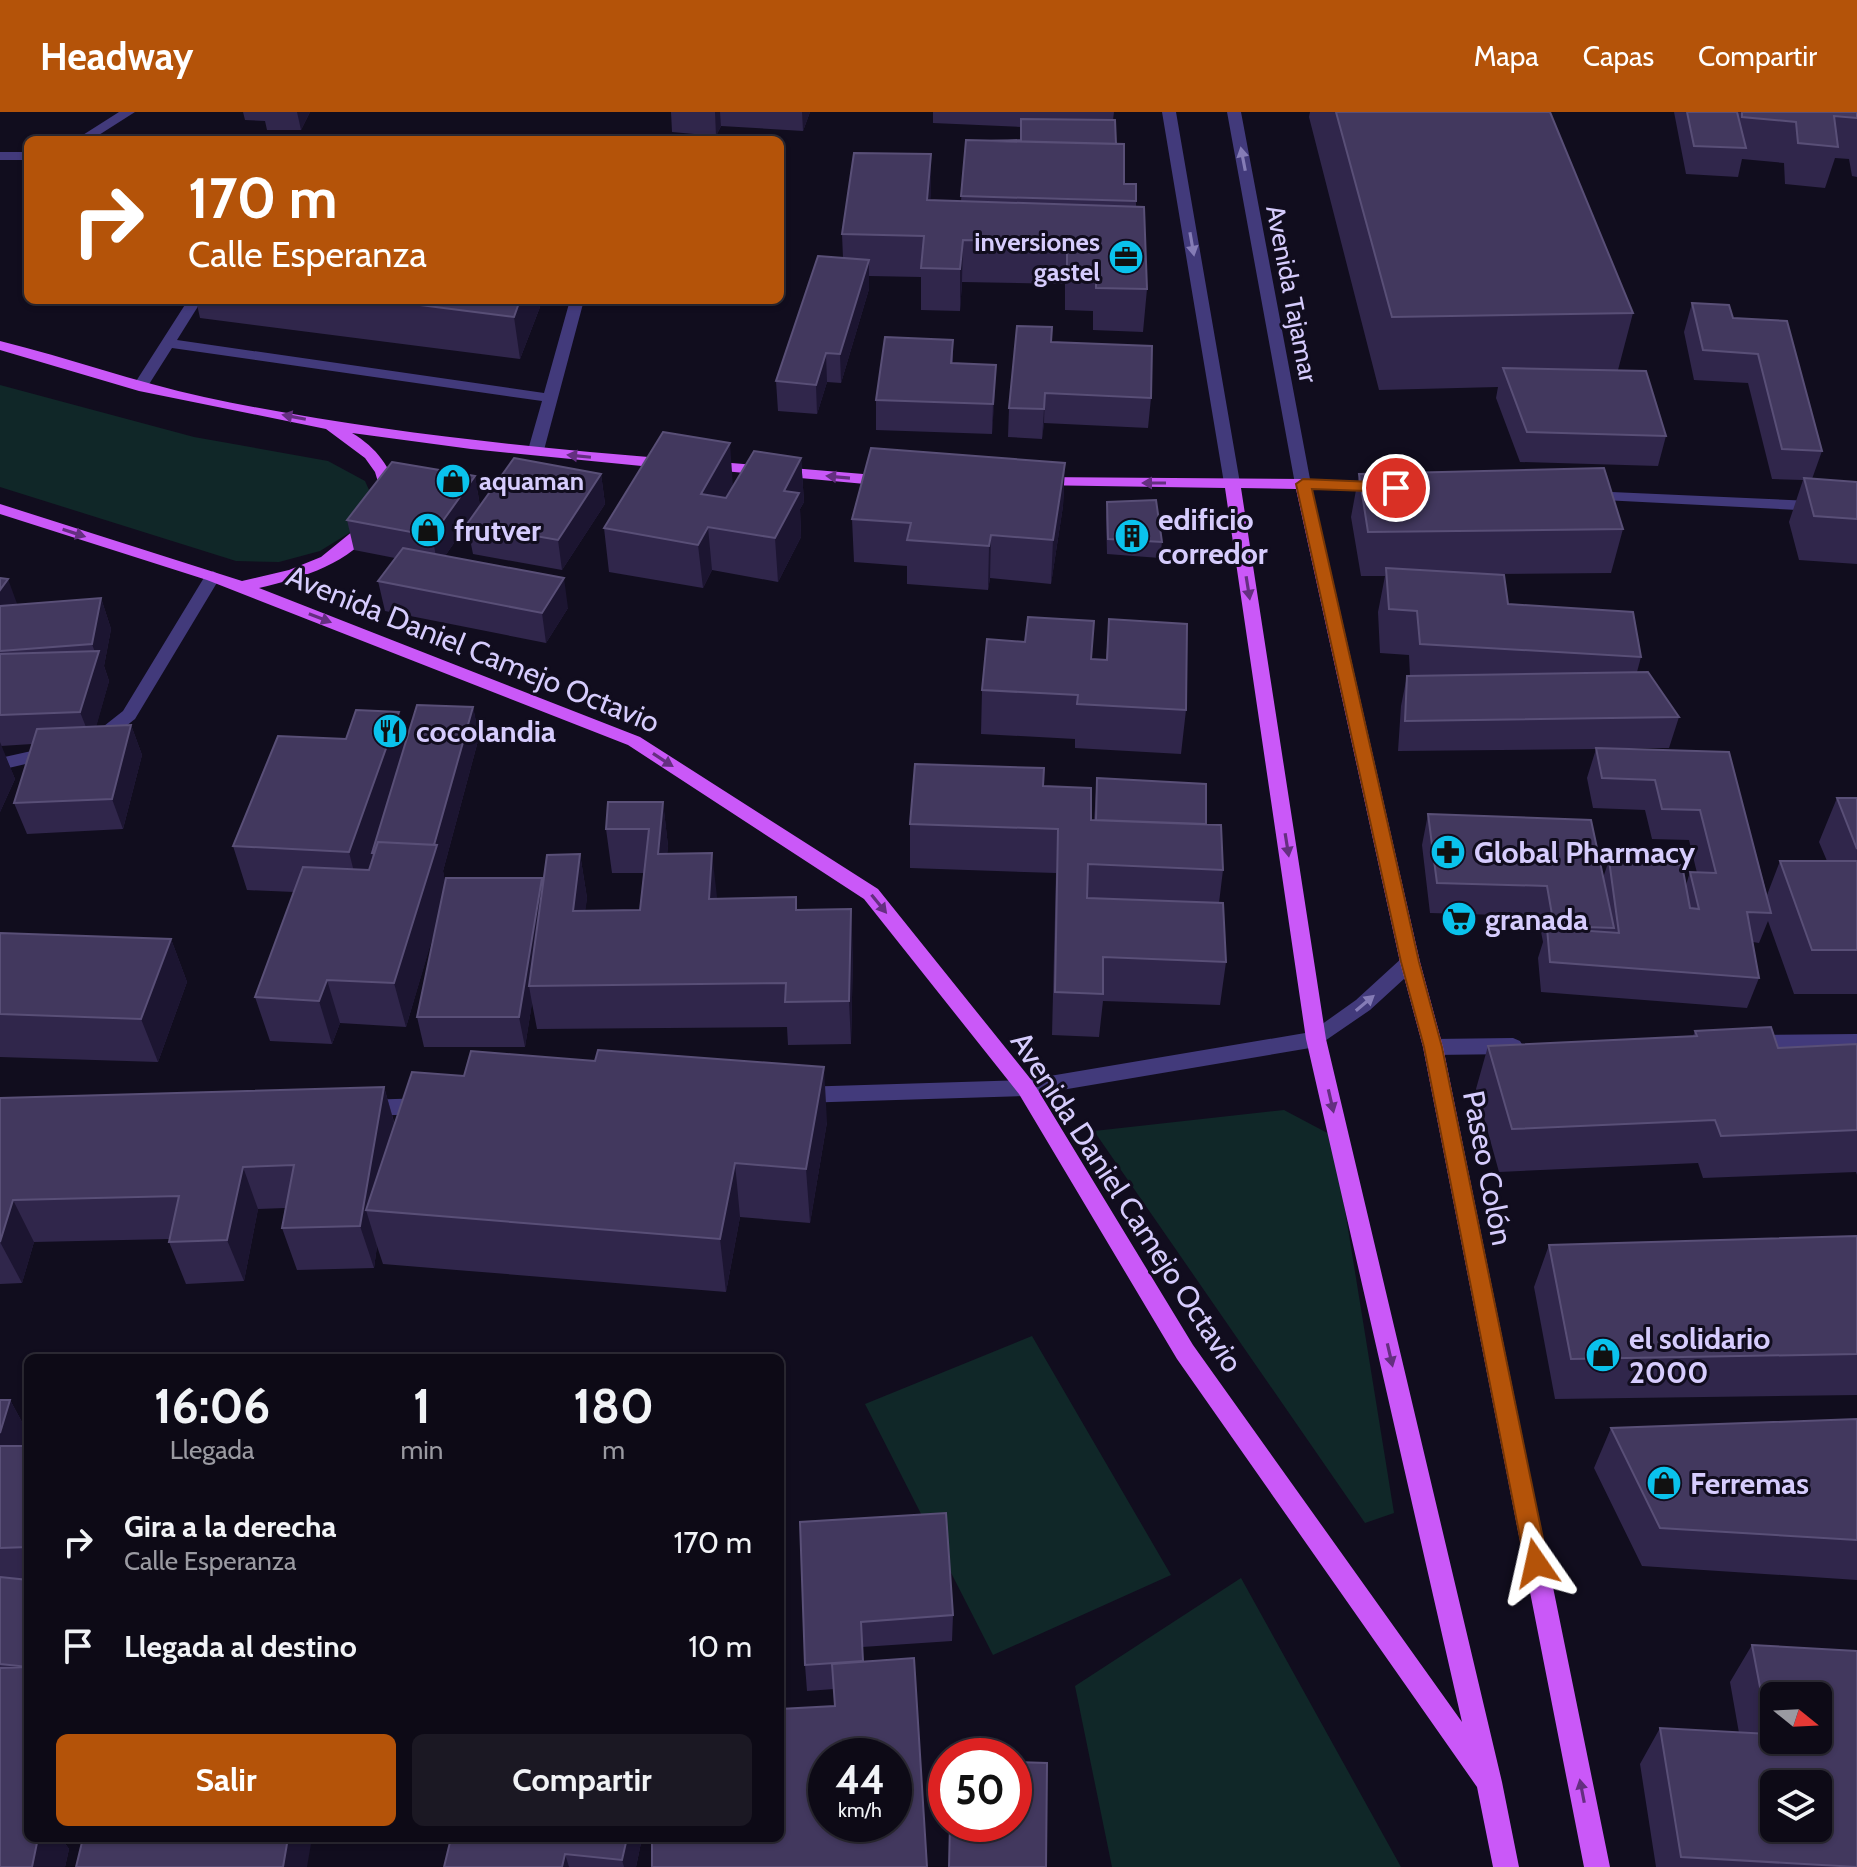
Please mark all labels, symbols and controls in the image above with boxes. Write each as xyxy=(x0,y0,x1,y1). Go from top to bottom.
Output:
text: Headway xyxy=(40,33,193,80)
text: Mapa xyxy=(1474,39,1539,73)
text: Capas xyxy=(1583,39,1654,73)
text: Compartir xyxy=(1698,39,1817,73)
one-way arrow xyxy=(1237,147,1249,172)
text: 170 m xyxy=(188,164,338,232)
icon: right xyxy=(56,168,160,272)
street label: Avenida Tajamar xyxy=(1259,203,1325,386)
place label: inversiones gastel xyxy=(974,226,1100,288)
text: Calle Esperanza xyxy=(188,232,427,276)
one-way arrow xyxy=(1186,232,1198,257)
office icon: inversiones gastel xyxy=(1107,238,1145,276)
one-way arrow xyxy=(281,410,306,423)
one-way arrow xyxy=(566,449,591,462)
pin xyxy=(1362,454,1430,522)
shop icon: aquaman xyxy=(434,462,472,500)
place label: aquaman xyxy=(479,465,584,497)
icon: arrive xyxy=(1374,466,1418,510)
one-way arrow xyxy=(825,470,850,483)
one-way arrow xyxy=(1141,477,1166,489)
place label: edificio corredor xyxy=(1158,501,1268,572)
shop icon: frutver xyxy=(409,511,447,549)
place label: frutver xyxy=(454,512,541,549)
building icon: edificio corredor xyxy=(1113,517,1151,555)
one-way arrow xyxy=(63,527,87,539)
street label: Avenida Daniel Camejo Octavio xyxy=(281,557,665,741)
one-way arrow xyxy=(1242,576,1255,601)
one-way arrow xyxy=(308,612,332,625)
restaurant icon: cocolandia xyxy=(371,712,409,750)
place label: cocolandia xyxy=(416,713,556,750)
one-way arrow xyxy=(652,752,674,766)
one-way arrow xyxy=(1281,833,1294,858)
pharmacy icon: Global Pharmacy xyxy=(1429,833,1467,871)
place label: Global Pharmacy xyxy=(1474,834,1696,871)
one-way arrow xyxy=(870,894,887,914)
supermarket icon: granada xyxy=(1440,900,1478,938)
place label: granada xyxy=(1485,901,1588,938)
one-way arrow xyxy=(1355,995,1375,1012)
street label: Avenida Daniel Camejo Octavio xyxy=(1003,1025,1251,1379)
street label: Paseo Colón xyxy=(1455,1087,1521,1249)
one-way arrow xyxy=(1325,1089,1338,1114)
place label: el solidario 2000 xyxy=(1629,1320,1770,1391)
shop icon: el solidario 2000 xyxy=(1584,1336,1622,1374)
one-way arrow xyxy=(1384,1342,1397,1367)
text: 16:06 xyxy=(154,1377,270,1435)
text: 1 xyxy=(413,1377,431,1435)
text: 180 xyxy=(573,1377,654,1435)
text: Llegada xyxy=(170,1434,255,1466)
text: min xyxy=(400,1434,443,1466)
text: m xyxy=(602,1434,625,1466)
shop icon: Ferremas xyxy=(1645,1464,1683,1502)
place label: Ferremas xyxy=(1690,1465,1809,1502)
text: Gira a la derecha xyxy=(124,1508,336,1545)
icon: right xyxy=(56,1520,100,1564)
position arrow xyxy=(1494,1521,1578,1605)
text: 170 m xyxy=(673,1524,752,1561)
text: Calle Esperanza xyxy=(124,1545,296,1577)
icon: arrive xyxy=(56,1624,100,1668)
text: Llegada al destino xyxy=(124,1628,357,1665)
text: 10 m xyxy=(688,1628,752,1665)
north arrow xyxy=(1760,1682,1832,1754)
map controls xyxy=(1760,1682,1832,1842)
button: Salir xyxy=(56,1734,396,1826)
button: Compartir xyxy=(412,1734,752,1826)
speed limit sign: 50 xyxy=(928,1738,1032,1842)
text: 44 xyxy=(835,1755,885,1804)
button: layers xyxy=(1760,1770,1832,1842)
one-way arrow xyxy=(1575,1778,1588,1803)
text: km/h xyxy=(838,1798,882,1822)

